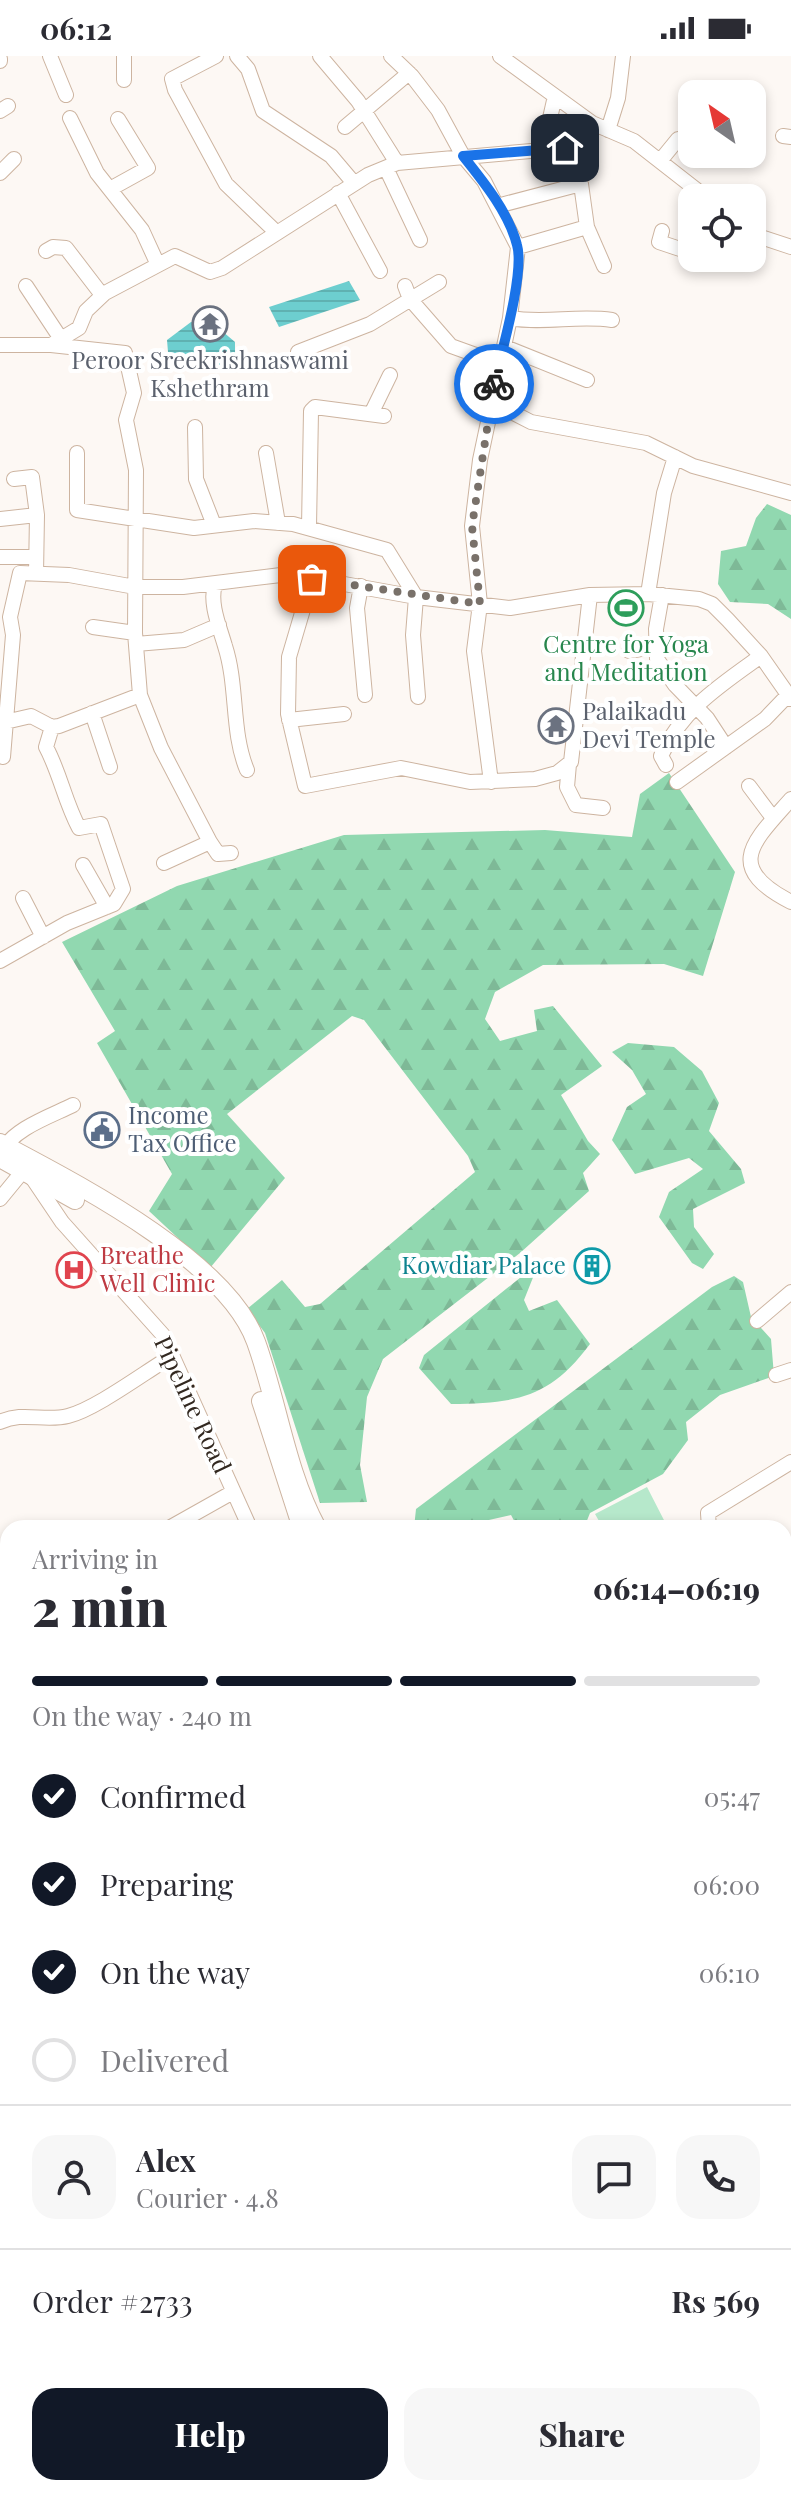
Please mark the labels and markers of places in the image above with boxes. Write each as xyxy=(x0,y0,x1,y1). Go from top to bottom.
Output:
pin xyxy=(531,114,599,182)
temple icon: Peroor Sreekrishnaswami Kshethram xyxy=(191,305,229,343)
place label: Peroor Sreekrishnaswami Kshethram xyxy=(71,343,349,403)
pin xyxy=(278,545,346,613)
sports icon: Centre for Yoga and Meditation xyxy=(607,589,645,627)
place label: Centre for Yoga and Meditation xyxy=(543,627,709,687)
place label: Palaikadu Devi Temple xyxy=(582,694,716,754)
temple icon: Palaikadu Devi Temple xyxy=(537,707,575,745)
place label: Income Tax Office xyxy=(128,1098,237,1158)
public building icon: Income Tax Office xyxy=(83,1111,121,1149)
place label: Breathe Well Clinic xyxy=(99,1238,215,1298)
building icon: Kowdiar Palace xyxy=(573,1247,611,1285)
place label: Kowdiar Palace xyxy=(402,1248,566,1280)
hospital icon: Breathe Well Clinic xyxy=(55,1251,93,1289)

